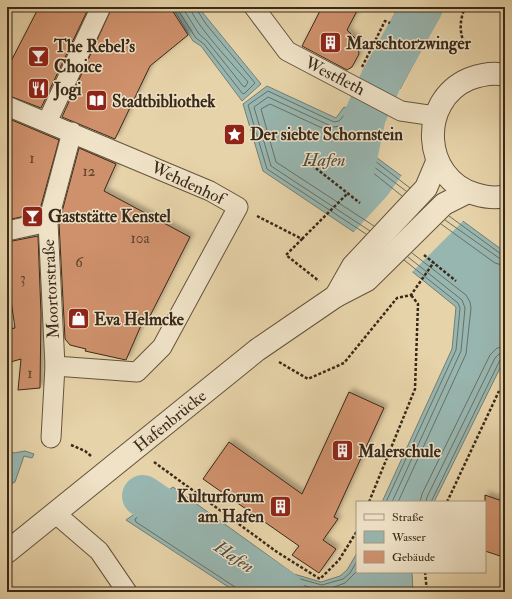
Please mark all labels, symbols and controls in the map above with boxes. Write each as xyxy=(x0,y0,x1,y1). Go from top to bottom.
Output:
building icon: Marschtorzwinger xyxy=(317,30,343,56)
place label: Marschtorzwinger xyxy=(345,33,472,55)
place label: The Rebel's Choice xyxy=(53,36,135,77)
bar icon: The Rebel's Choice xyxy=(25,43,51,69)
street label: Westfleth xyxy=(301,52,369,100)
restaurant icon: Jogi xyxy=(25,76,51,102)
place label: Jogi xyxy=(53,79,82,101)
library icon: Stadtbibliothek xyxy=(84,88,110,114)
place label: Stadtbibliothek xyxy=(112,91,216,112)
place icon: Der siebte Schornstein xyxy=(222,121,248,147)
place label: Der siebte Schornstein xyxy=(250,124,403,145)
house number: 1 xyxy=(29,149,35,168)
water label: Hafen xyxy=(301,149,346,172)
street label: Wehdenhof xyxy=(147,156,230,210)
house number: 12 xyxy=(83,162,96,181)
bar icon: Gaststätte Kenstel xyxy=(19,203,45,229)
place label: Gaststätte Kenstel xyxy=(48,206,172,227)
house number: 10a xyxy=(130,229,150,248)
street label: Moortorstraße xyxy=(38,239,64,339)
house number: 6 xyxy=(75,253,84,272)
house number: 3 xyxy=(20,269,26,288)
shop icon: Eva Helmcke xyxy=(65,306,91,332)
place label: Eva Helmcke xyxy=(94,309,185,330)
house number: 1 xyxy=(27,364,33,383)
street label: Hafenbrücke xyxy=(129,385,211,457)
building icon: Malerschule xyxy=(330,438,356,464)
place label: Malerschule xyxy=(357,441,442,462)
place label: Kulturforum am Hafen xyxy=(177,486,265,527)
building icon: Kulturforum am Hafen xyxy=(267,493,293,519)
legend xyxy=(356,501,486,573)
text: Straße xyxy=(392,510,423,525)
text: Wasser xyxy=(391,530,426,545)
water label: Hafen xyxy=(209,535,258,579)
text: Gebäude xyxy=(392,550,435,565)

